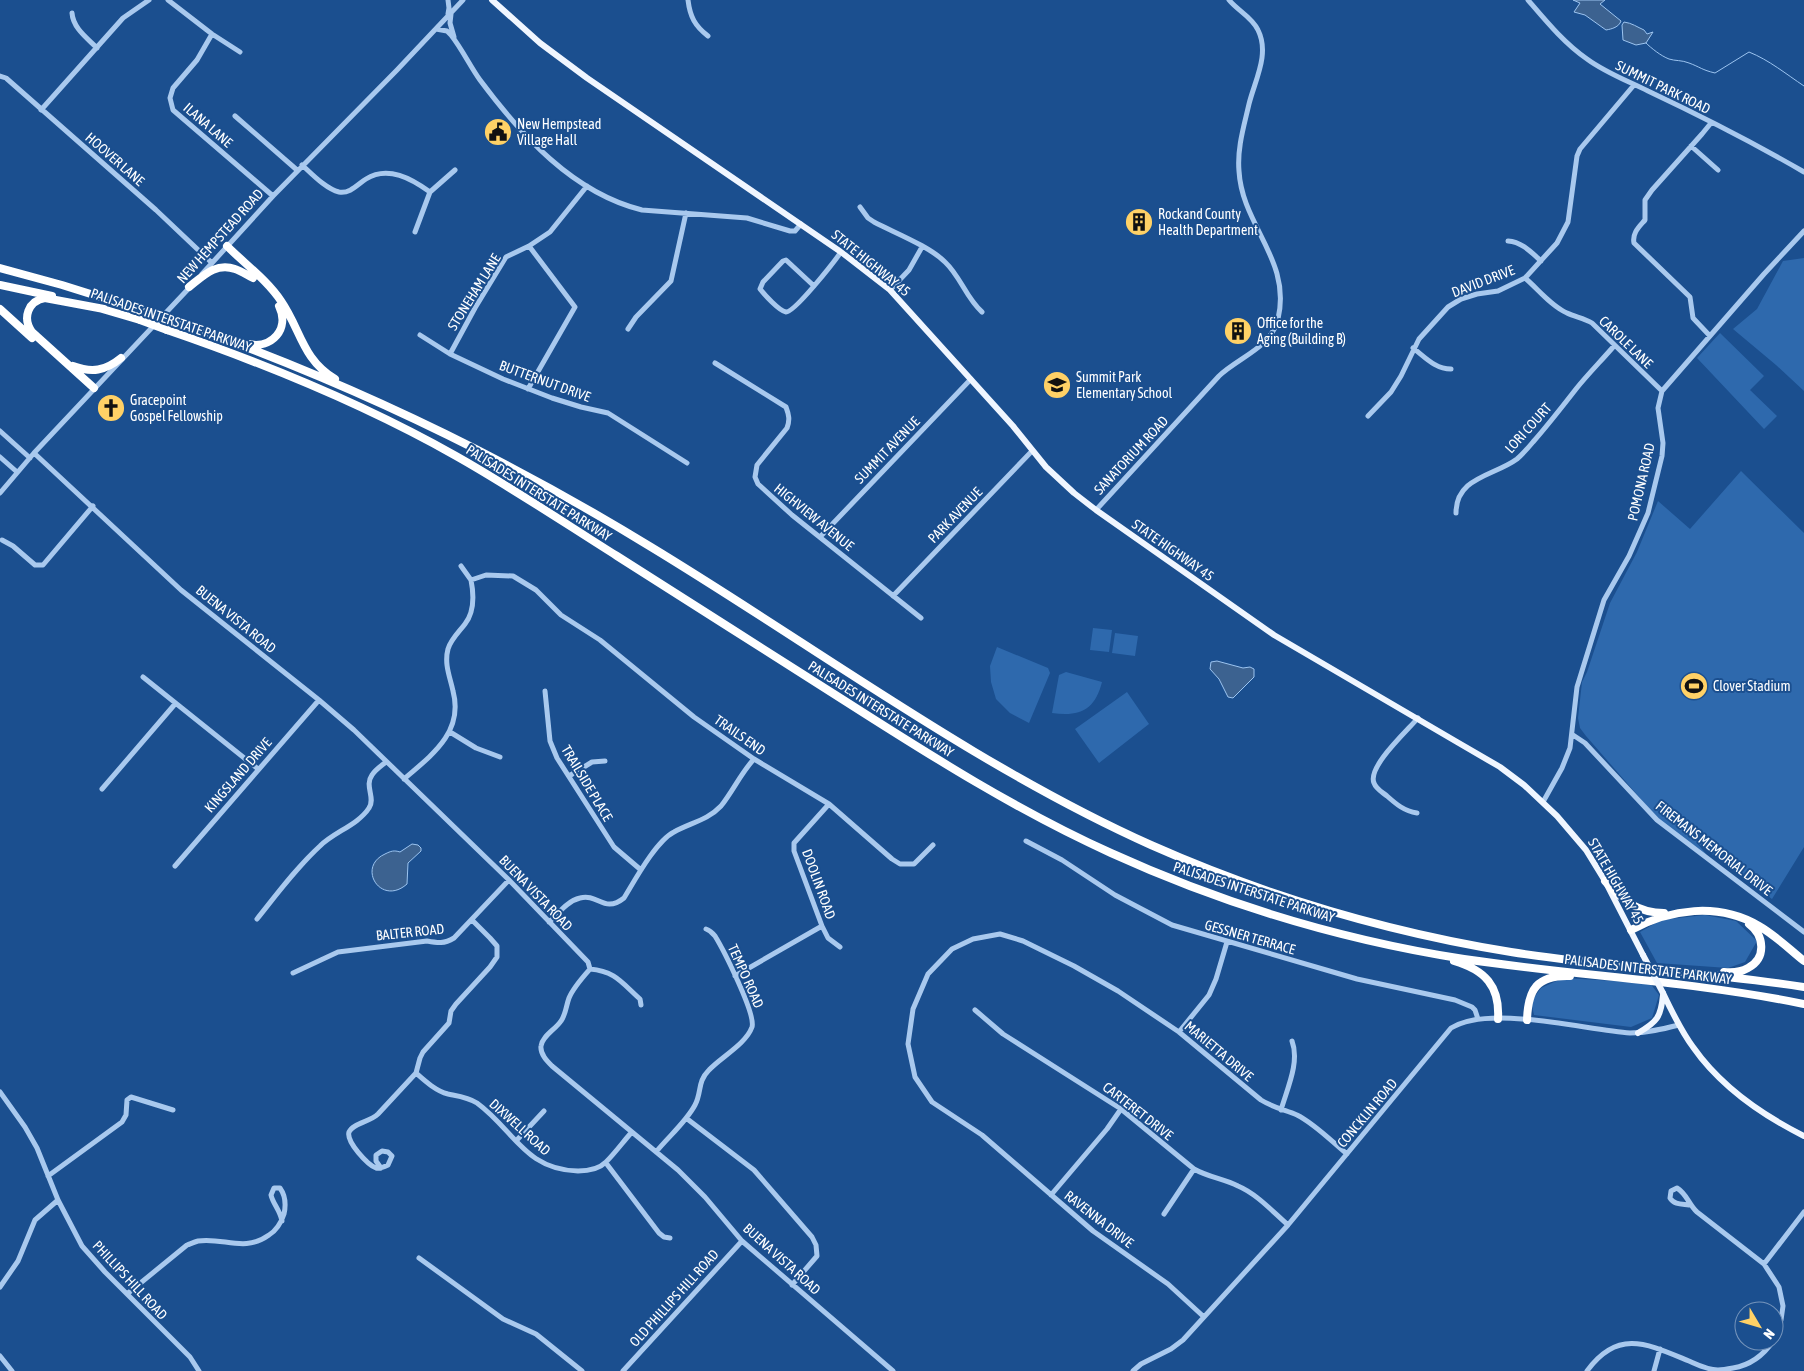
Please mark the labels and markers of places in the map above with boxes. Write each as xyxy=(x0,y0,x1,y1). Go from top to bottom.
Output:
place label: New Hempstead Village Hall xyxy=(517,116,601,148)
public building icon: New Hempstead Village Hall xyxy=(483,117,513,147)
place label: Rockand County Health Department xyxy=(1158,206,1258,238)
building icon: Rockand County Health Department xyxy=(1124,207,1154,237)
place label: Office for the Aging (Building B) xyxy=(1257,315,1346,347)
building icon: Office for the Aging (Building B) xyxy=(1223,316,1253,346)
place label: Summit Park Elementary School xyxy=(1076,369,1172,401)
school or university icon: Summit Park Elementary School xyxy=(1042,370,1072,400)
place label: Gracepoint Gospel Fellowship xyxy=(130,392,223,424)
church icon: Gracepoint Gospel Fellowship xyxy=(96,393,126,423)
sports icon: Clover Stadium xyxy=(1679,671,1709,701)
place label: Clover Stadium xyxy=(1713,678,1790,694)

